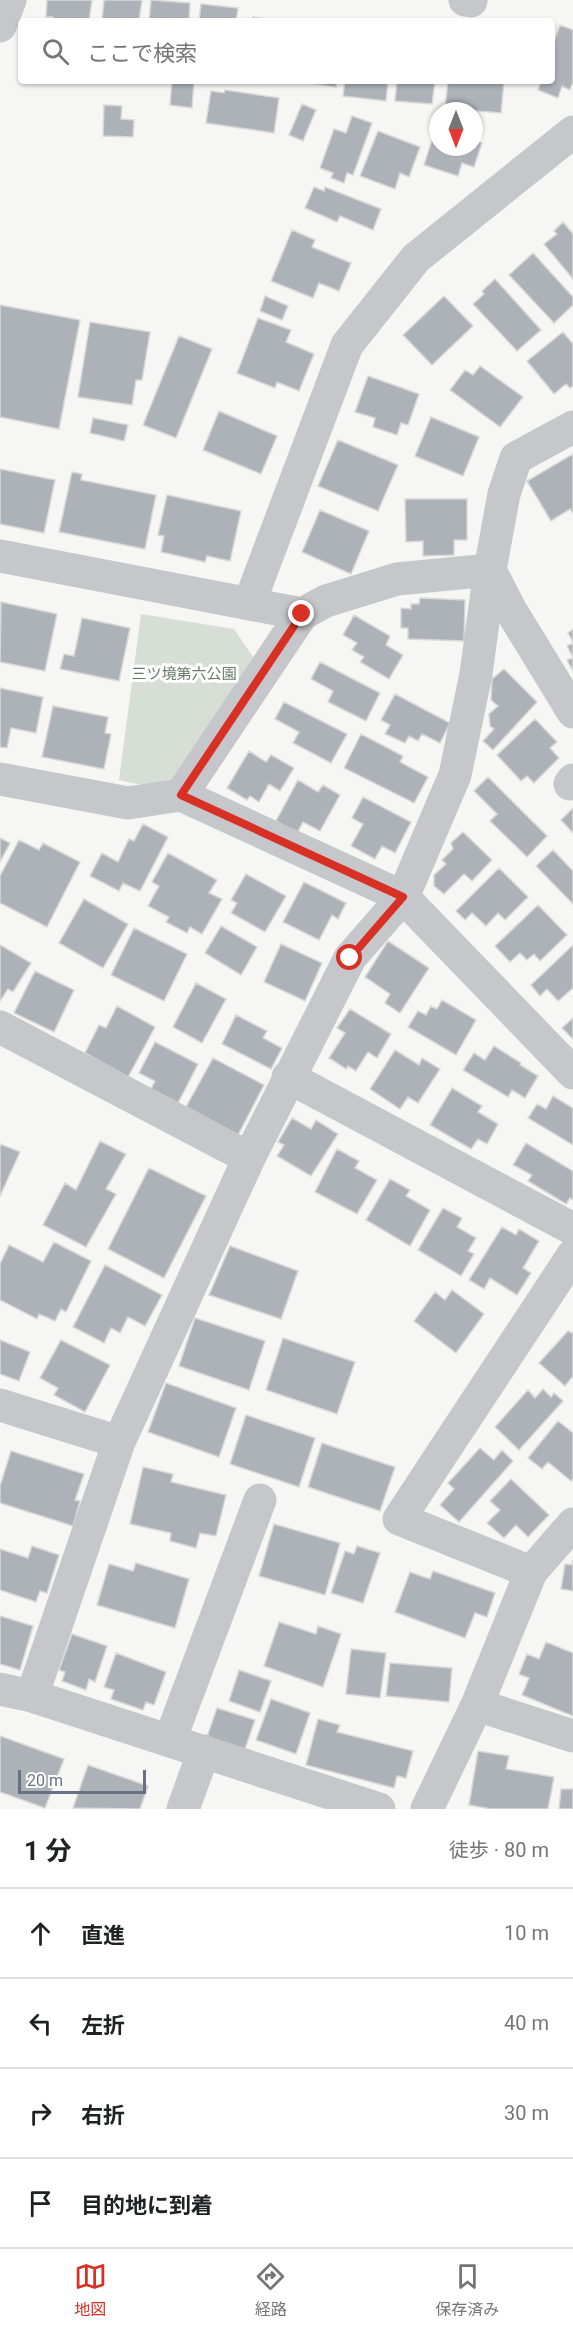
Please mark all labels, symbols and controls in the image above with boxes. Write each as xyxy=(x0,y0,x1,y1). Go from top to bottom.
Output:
search box xyxy=(18,18,555,84)
icon: search xyxy=(39,35,72,68)
text: ここで検索 xyxy=(87,41,197,66)
north arrow xyxy=(429,102,483,156)
route end xyxy=(288,600,314,626)
park label: 三ツ境第六公園 xyxy=(131,665,237,683)
route start xyxy=(336,944,362,970)
scale bar xyxy=(18,1767,146,1794)
text: 20 m xyxy=(27,1771,63,1790)
text: 1 分 xyxy=(24,1836,71,1866)
text: 徒歩 · 80 m xyxy=(449,1838,549,1862)
icon: ahead xyxy=(24,1917,57,1950)
text: 10 m xyxy=(504,1921,549,1945)
text: 直進 xyxy=(81,1923,125,1948)
icon: left xyxy=(24,2007,57,2040)
text: 40 m xyxy=(504,2011,549,2035)
text: 左折 xyxy=(81,2013,125,2038)
icon: right xyxy=(24,2097,57,2130)
text: 30 m xyxy=(504,2101,549,2125)
text: 右折 xyxy=(81,2103,125,2128)
icon: arrive xyxy=(24,2187,57,2220)
text: 目的地に到着 xyxy=(81,2193,213,2218)
tab: 地図 xyxy=(74,2260,107,2320)
tab: 経路 xyxy=(254,2260,287,2320)
tab: 保存済み xyxy=(435,2260,499,2320)

